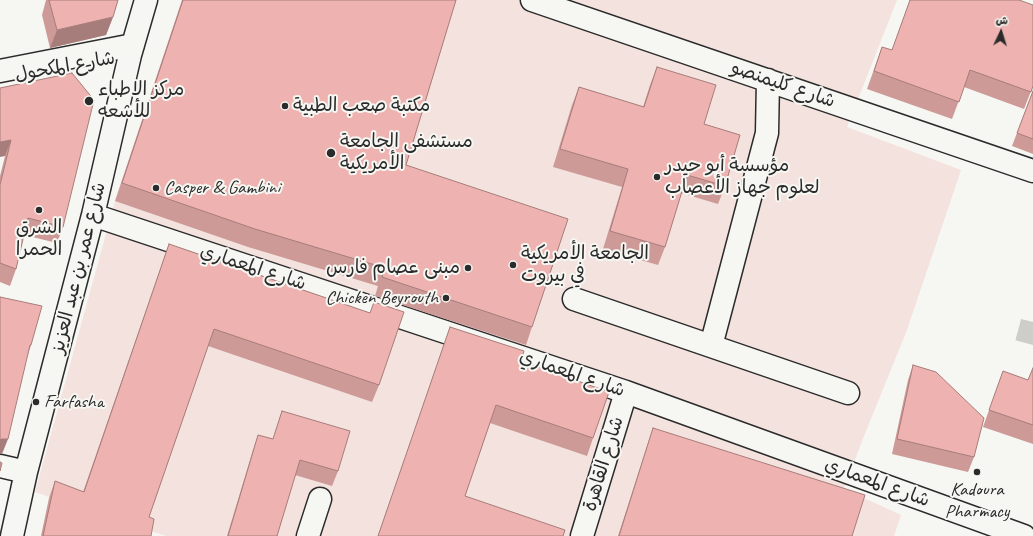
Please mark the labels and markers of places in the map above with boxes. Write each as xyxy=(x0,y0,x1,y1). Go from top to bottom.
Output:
place label: مركز الاطباء للأشعه xyxy=(98,79,184,123)
marker: مركز الاطباء للأشعه xyxy=(83,95,95,107)
place label: مكتبة صعب الطبية xyxy=(293,95,430,117)
marker: مكتبة صعب الطبية xyxy=(280,101,290,111)
place label: مستشفى الجامعة الأمريكية xyxy=(340,131,473,175)
marker: مستشفى الجامعة الأمريكية xyxy=(325,147,337,159)
place label: مؤسسة أبو حيدر لعلوم جهاز الأعصاب xyxy=(665,155,820,199)
marker: مؤسسة أبو حيدر لعلوم جهاز الأعصاب xyxy=(652,172,662,182)
place label: Casper & Gambini xyxy=(164,177,280,199)
marker: Casper & Gambini xyxy=(151,183,161,193)
marker: الشرق الحمرا xyxy=(34,205,44,215)
place label: الشرق الحمرا xyxy=(16,217,62,261)
place label: الجامعة الأمريكية في بيروت xyxy=(521,243,649,287)
place label: مبنى عصام فارس xyxy=(326,257,460,279)
marker: الجامعة الأمريكية في بيروت xyxy=(508,260,518,270)
marker: مبنى عصام فارس xyxy=(463,263,473,273)
place label: Chicken Beyrouth xyxy=(326,287,438,309)
marker: Chicken Beyrouth xyxy=(441,293,451,303)
place label: Farfasha xyxy=(44,391,103,413)
marker: Farfasha xyxy=(31,397,41,407)
marker: Kadoura Pharmacy xyxy=(972,467,982,477)
place label: Kadoura Pharmacy xyxy=(945,479,1009,523)

